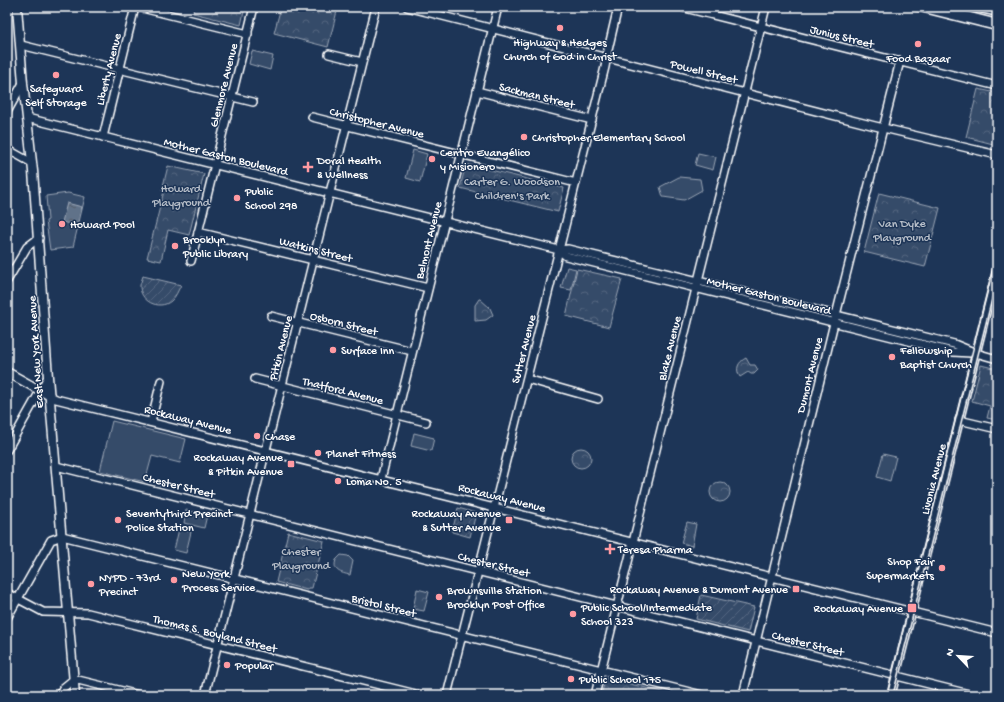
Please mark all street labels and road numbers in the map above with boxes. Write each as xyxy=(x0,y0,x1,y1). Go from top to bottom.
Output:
street label: Junius Street xyxy=(808,23,876,53)
street label: Liberty Avenue xyxy=(94,31,126,107)
street label: Glenmore Avenue xyxy=(208,41,242,129)
street label: Powell Street xyxy=(668,58,739,88)
street label: Sackman Street xyxy=(497,81,577,113)
street label: Christopher Avenue xyxy=(328,105,426,143)
street label: Mother Gaston Boulevard xyxy=(162,136,290,180)
street label: Belmont Avenue xyxy=(413,200,447,282)
street label: Watkins Street xyxy=(278,235,355,267)
street label: Mother Gaston Boulevard xyxy=(705,275,833,319)
street label: East New York Avenue xyxy=(26,294,48,409)
street label: Osborn Street xyxy=(308,310,380,340)
street label: Sutter Avenue xyxy=(510,313,540,385)
street label: Pitkin Avenue xyxy=(267,314,297,384)
street label: Blake Avenue xyxy=(656,314,686,383)
street label: Dumont Avenue xyxy=(795,335,827,416)
street label: Thatford Avenue xyxy=(300,375,385,409)
street label: Rockaway Avenue xyxy=(142,403,233,439)
street label: Livonia Avenue xyxy=(919,442,951,516)
street label: Chester Street xyxy=(141,471,217,503)
street label: Rockaway Avenue xyxy=(456,481,547,517)
street label: Chester Street xyxy=(456,550,532,582)
street label: Bristol Street xyxy=(349,592,418,622)
street label: Thomas S. Boyland Street xyxy=(150,613,279,657)
street label: Chester Street xyxy=(770,629,846,661)

